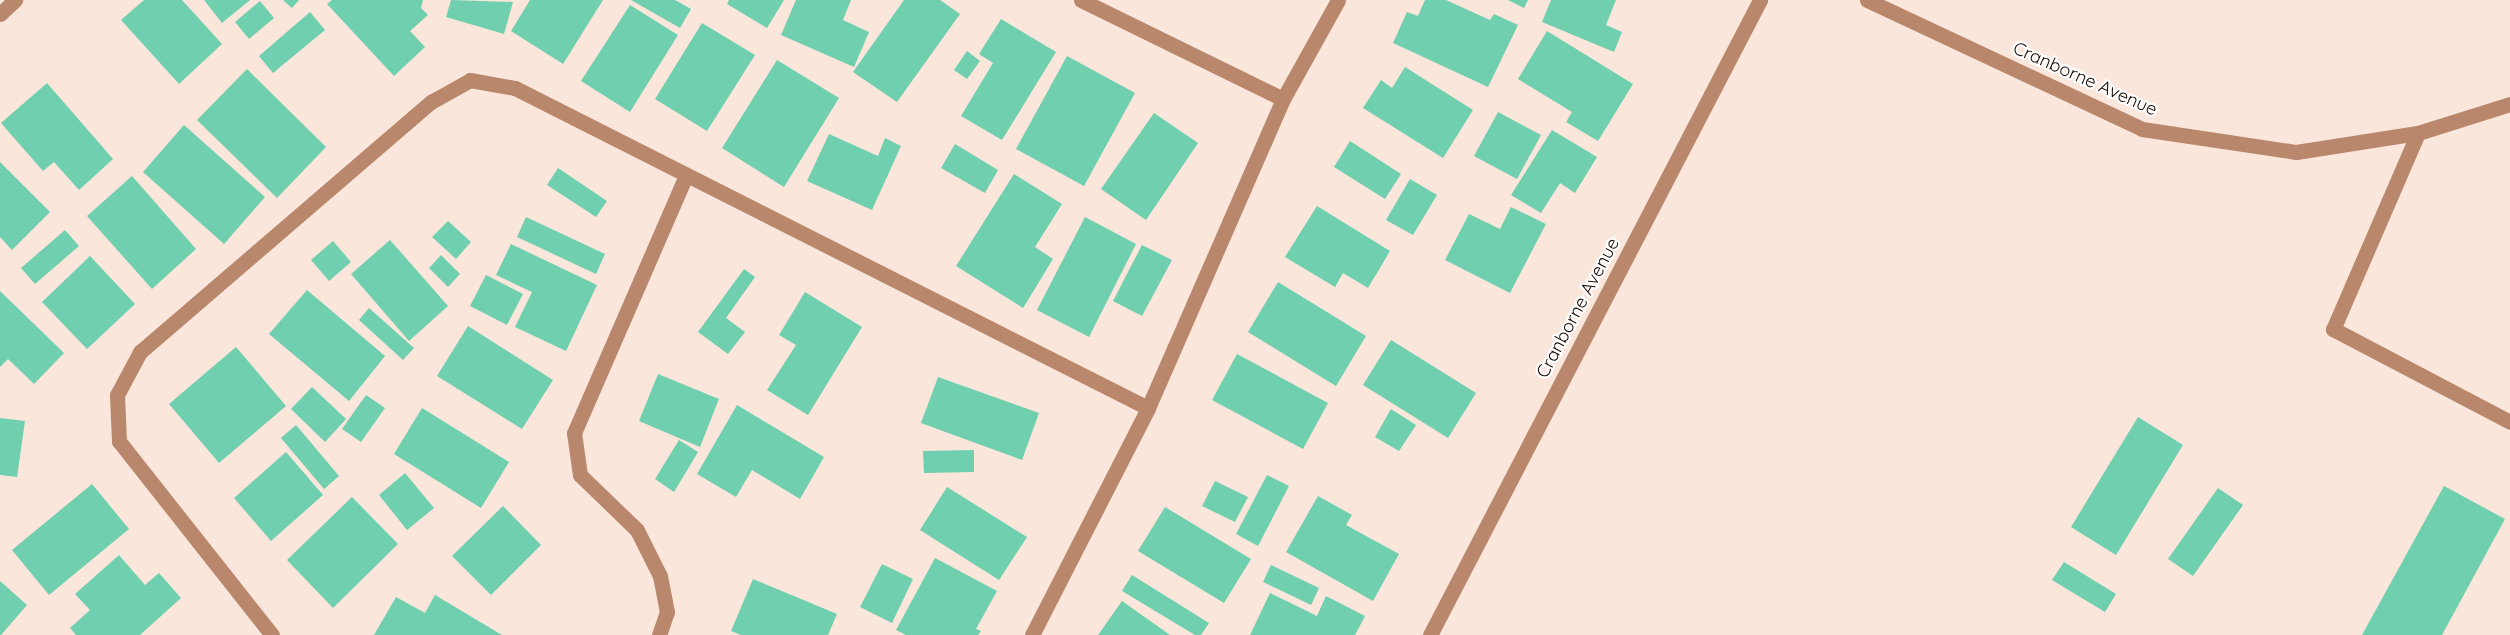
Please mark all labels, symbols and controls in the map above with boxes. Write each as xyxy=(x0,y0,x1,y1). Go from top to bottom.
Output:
street label: Cranborne Avenue xyxy=(2010,38,2160,120)
street label: Cranborne Avenue xyxy=(1532,234,1624,382)

